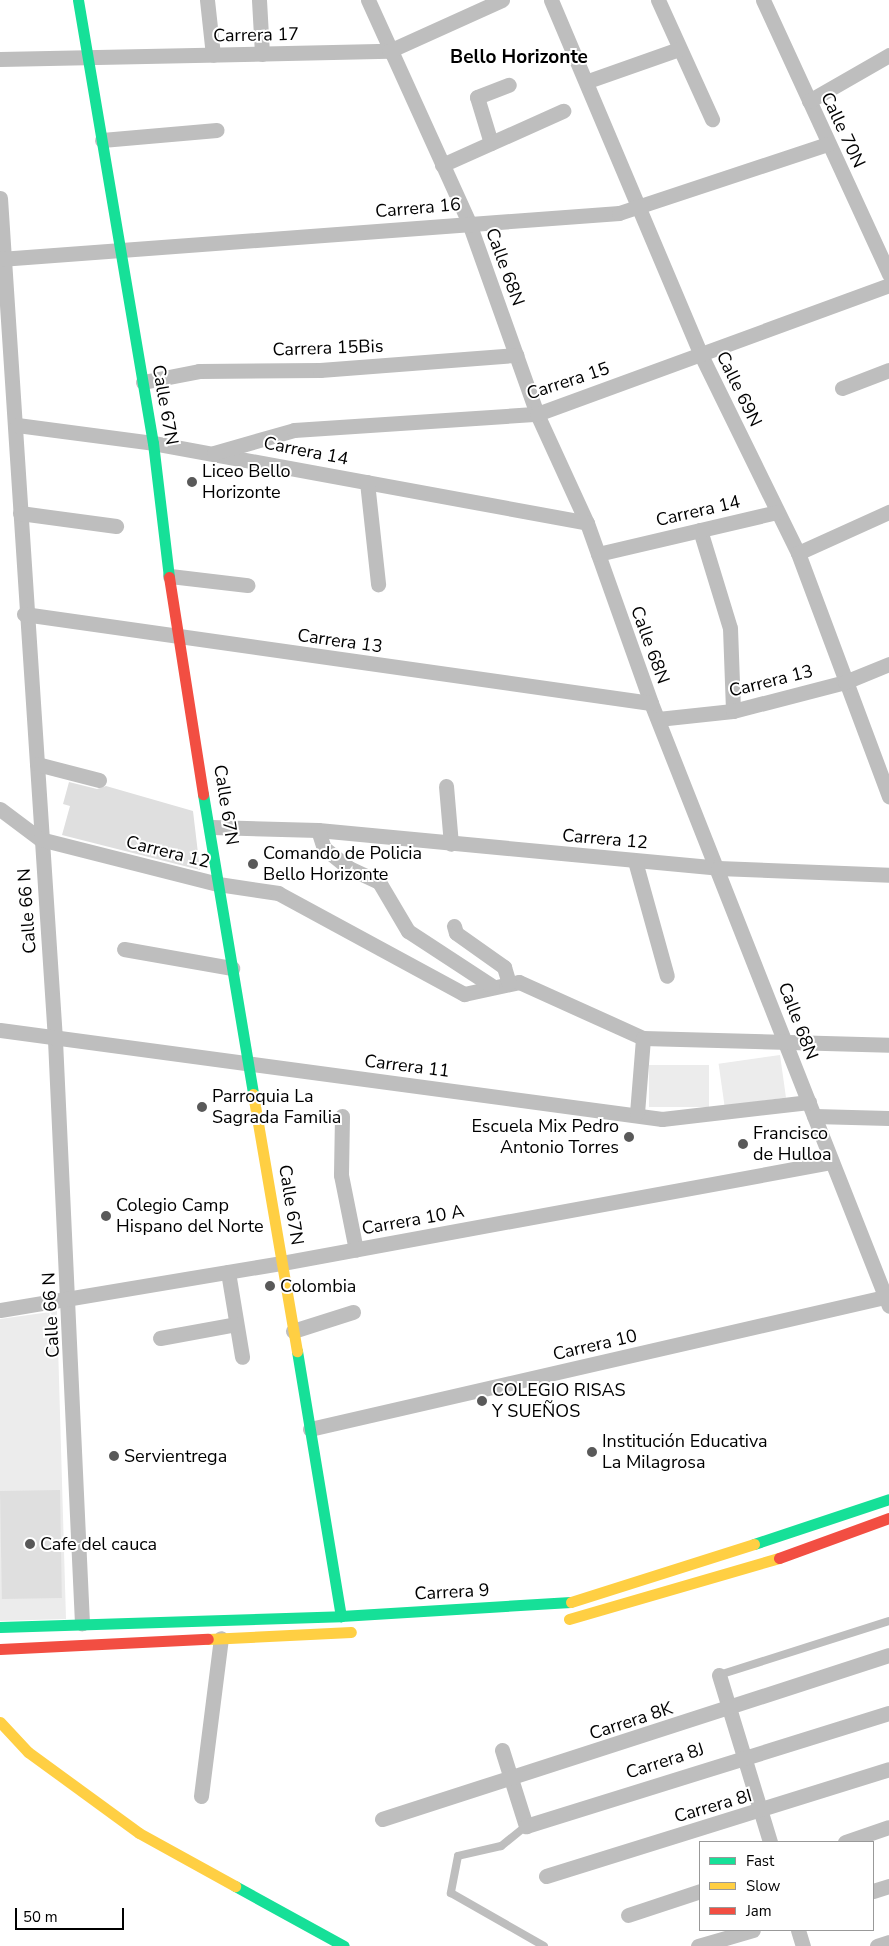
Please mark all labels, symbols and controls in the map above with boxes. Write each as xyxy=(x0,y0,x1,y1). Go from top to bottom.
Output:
street label: Carrera 17 xyxy=(213,23,299,47)
district label: Bello Horizonte xyxy=(450,47,588,69)
street label: Calle 70N xyxy=(816,89,870,171)
street label: Carrera 16 xyxy=(374,194,462,222)
street label: Calle 68N xyxy=(481,225,529,309)
street label: Carrera 15Bis xyxy=(272,335,384,361)
street label: Calle 69N xyxy=(712,348,766,430)
street label: Carrera 15 xyxy=(524,357,612,405)
street label: Calle 67N xyxy=(147,363,183,447)
street label: Carrera 14 xyxy=(262,432,350,470)
place label: Liceo Bello Horizonte xyxy=(202,461,291,504)
marker: Liceo Bello Horizonte xyxy=(186,476,198,488)
street label: Carrera 14 xyxy=(654,491,742,531)
street label: Calle 68N xyxy=(626,603,674,687)
street label: Carrera 13 xyxy=(296,624,384,658)
street label: Carrera 13 xyxy=(727,660,815,702)
street label: Calle 67N xyxy=(209,763,243,847)
street label: Carrera 12 xyxy=(561,825,649,853)
street label: Carrera 12 xyxy=(124,831,212,873)
place label: Comando de Policia Bello Horizonte xyxy=(263,843,422,886)
marker: Comando de Policia Bello Horizonte xyxy=(247,858,259,870)
street label: Calle 66 N xyxy=(13,868,41,954)
street label: Calle 68N xyxy=(773,979,823,1063)
street label: Carrera 11 xyxy=(363,1050,451,1082)
place label: Parroquia La Sagrada Familia xyxy=(212,1086,341,1128)
marker: Parroquia La Sagrada Familia xyxy=(196,1101,208,1113)
place label: Escuela Mix Pedro Antonio Torres xyxy=(471,1116,619,1158)
place label: Francisco de Hulloa xyxy=(753,1123,832,1166)
marker: Escuela Mix Pedro Antonio Torres xyxy=(623,1131,635,1143)
marker: Francisco de Hulloa xyxy=(737,1138,749,1150)
street label: Calle 67N xyxy=(274,1163,308,1247)
place label: Colegio Camp Hispano del Norte xyxy=(116,1195,263,1238)
street label: Carrera 10 A xyxy=(360,1200,466,1240)
marker: Colegio Camp Hispano del Norte xyxy=(100,1210,112,1222)
street label: Calle 66 N xyxy=(38,1272,64,1358)
place label: Colombia xyxy=(280,1275,356,1297)
marker: Colombia xyxy=(264,1280,276,1292)
street label: Carrera 10 xyxy=(551,1325,639,1365)
place label: COLEGIO RISAS Y SUEÑOS xyxy=(492,1380,626,1422)
marker: COLEGIO RISAS Y SUEÑOS xyxy=(476,1395,488,1407)
place label: Institución Educativa La Milagrosa xyxy=(602,1431,768,1474)
place label: Servientrega xyxy=(124,1445,227,1467)
marker: Institución Educativa La Milagrosa xyxy=(586,1446,598,1458)
marker: Servientrega xyxy=(108,1450,120,1462)
place label: Cafe del cauca xyxy=(40,1533,157,1555)
marker: Cafe del cauca xyxy=(24,1538,36,1550)
street label: Carrera 9 xyxy=(414,1579,490,1605)
street label: Carrera 8K xyxy=(587,1697,675,1745)
street label: Carrera 8J xyxy=(623,1738,707,1784)
street label: Carrera 8I xyxy=(672,1785,754,1827)
legend xyxy=(699,1841,874,1931)
text: Fast xyxy=(746,1851,774,1871)
text: Slow xyxy=(746,1876,780,1896)
scale bar xyxy=(18,1898,126,1930)
text: Jam xyxy=(746,1901,772,1921)
text: 50 m xyxy=(23,1907,58,1927)

